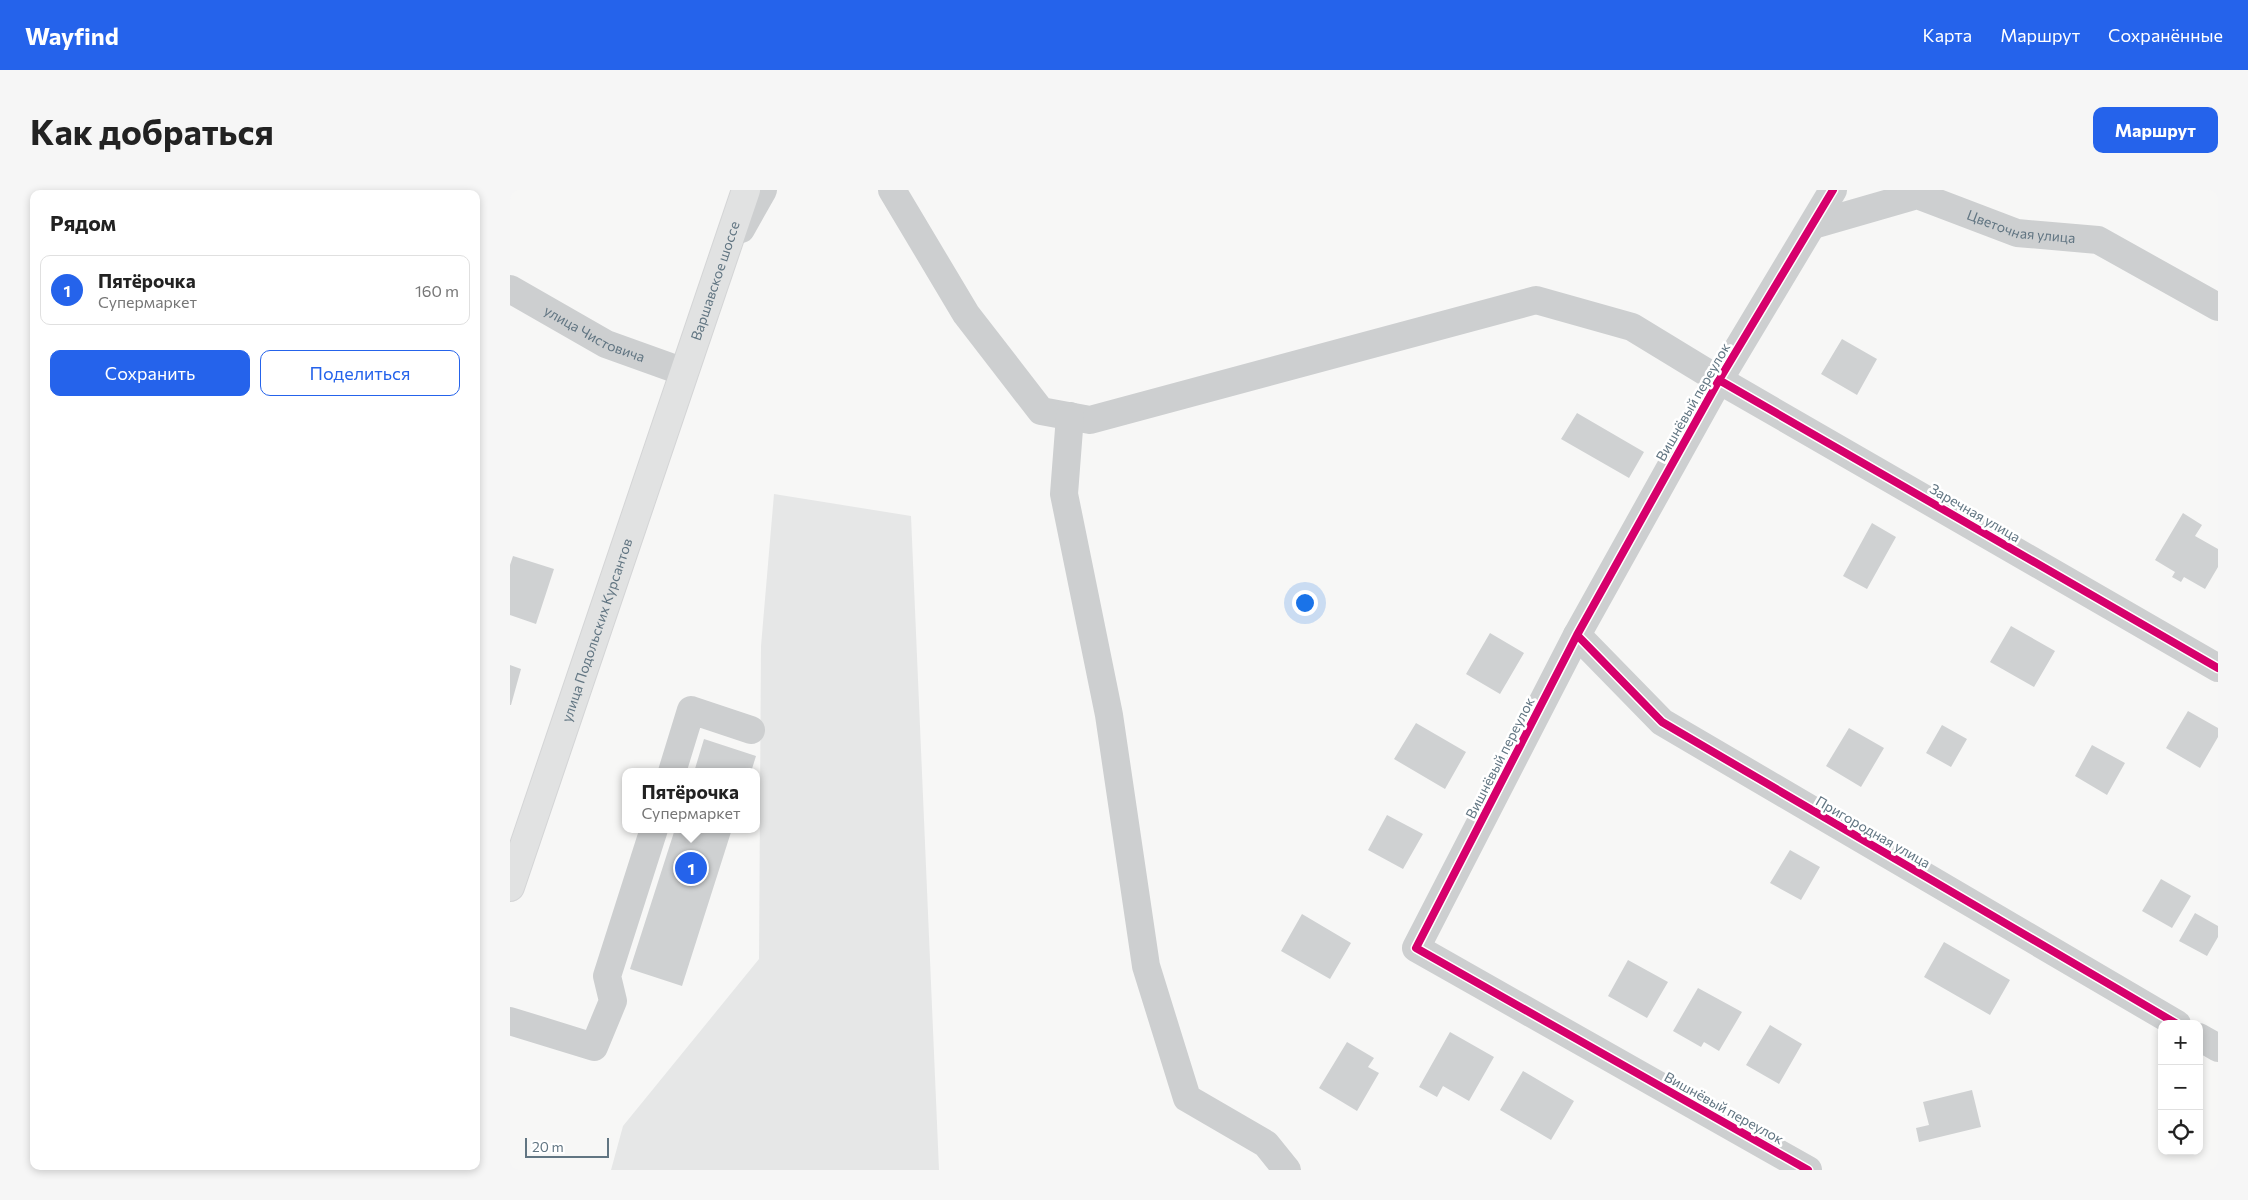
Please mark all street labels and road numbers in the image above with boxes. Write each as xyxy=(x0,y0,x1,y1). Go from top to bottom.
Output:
street label: Цветочная улица xyxy=(1965,206,2076,246)
street label: Варшавское шоссе xyxy=(687,219,743,342)
street label: улица Чистовича xyxy=(541,301,647,365)
street label: Вишнёвый переулок xyxy=(1652,339,1734,464)
street label: Заречная улица xyxy=(1927,480,2024,545)
street label: улица Подольских Курсантов xyxy=(557,536,635,724)
street label: Вишнёвый переулок xyxy=(1462,694,1538,821)
street label: Пригородная улица xyxy=(1813,792,1933,871)
street label: Вишнёвый переулок xyxy=(1662,1068,1787,1148)

